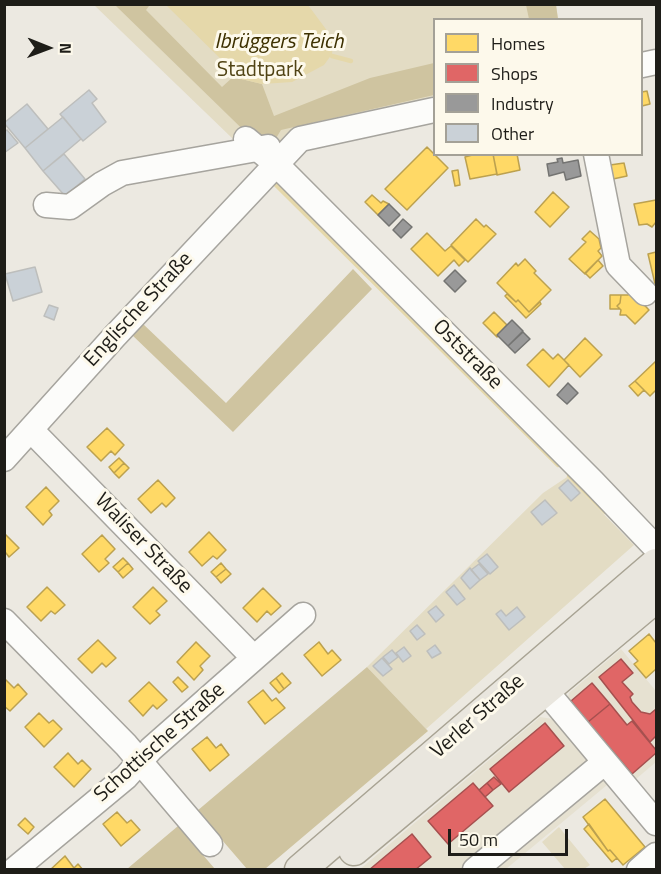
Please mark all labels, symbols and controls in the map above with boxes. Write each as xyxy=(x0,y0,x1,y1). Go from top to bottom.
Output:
north arrow xyxy=(18,18,78,78)
legend xyxy=(433,18,643,156)
water label: Ibrüggers Teich xyxy=(214,30,344,56)
text: Homes xyxy=(491,30,545,57)
text: N xyxy=(54,43,78,54)
park label: Stadtpark xyxy=(217,58,303,84)
text: Shops xyxy=(491,60,538,87)
text: Industry xyxy=(491,90,554,117)
text: Other xyxy=(491,120,534,147)
street label: Englische Straße xyxy=(79,247,199,373)
street label: Oststraße xyxy=(427,315,507,395)
street label: Waliser Straße xyxy=(89,489,197,599)
street label: Verler Straße xyxy=(426,670,530,764)
street label: Schottische Straße xyxy=(90,678,230,808)
scale bar xyxy=(451,817,571,855)
text: 50 m xyxy=(459,826,498,853)

